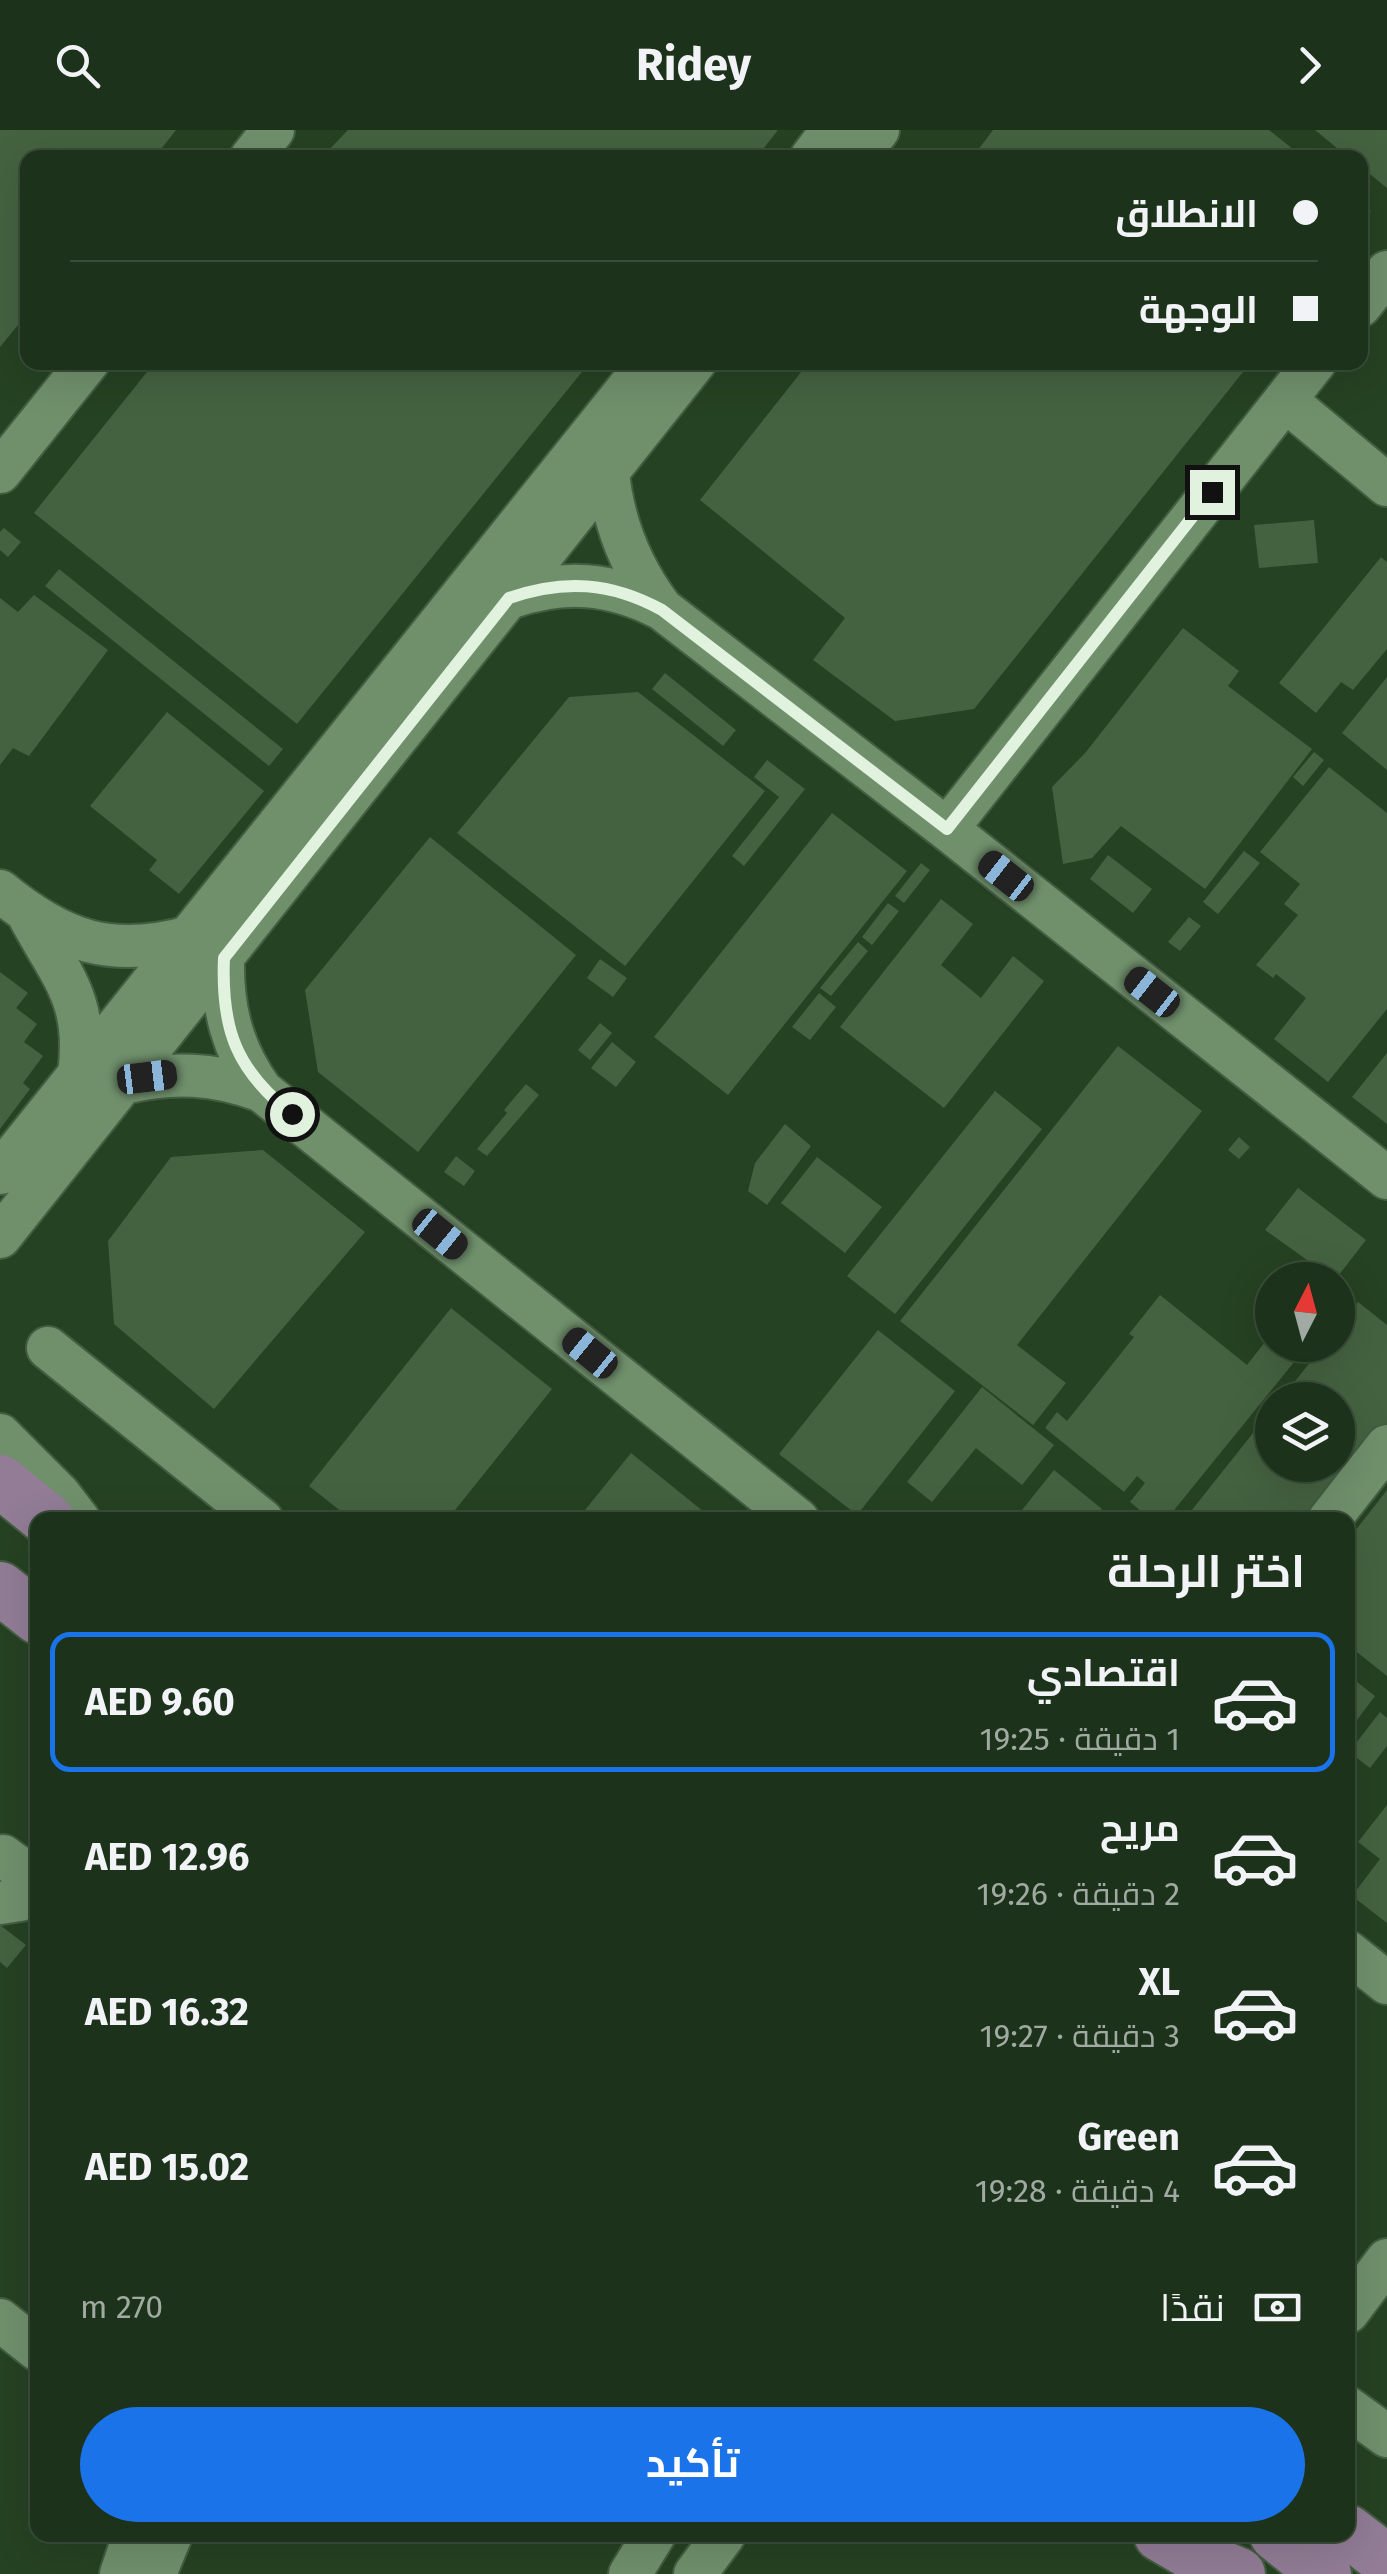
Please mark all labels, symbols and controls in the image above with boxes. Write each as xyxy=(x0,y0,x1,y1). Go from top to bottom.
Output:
icon: search xyxy=(50,38,105,93)
text: Ridey xyxy=(636,38,751,92)
icon: forward xyxy=(1282,38,1337,93)
text: الانطلاق xyxy=(1115,191,1258,237)
text: الوجهة xyxy=(1139,287,1258,333)
route end xyxy=(1190,470,1235,515)
car xyxy=(973,846,1039,906)
car xyxy=(1119,962,1185,1022)
car xyxy=(115,1058,179,1096)
route start xyxy=(270,1092,315,1137)
car xyxy=(407,1203,473,1265)
north arrow xyxy=(1255,1262,1355,1362)
map controls xyxy=(1255,1262,1355,1482)
car xyxy=(557,1322,623,1384)
button: layers xyxy=(1255,1382,1355,1482)
text: اختر الرحلة xyxy=(1107,1545,1305,1599)
text: اقتصادي xyxy=(1027,1650,1180,1696)
icon: car xyxy=(1210,1657,1300,1747)
text: AED 9.60 xyxy=(85,1679,235,1725)
text: 1 دقيقة · 19:25 xyxy=(980,1720,1180,1758)
text: مريح xyxy=(1100,1805,1180,1851)
icon: car xyxy=(1210,1812,1300,1902)
text: AED 12.96 xyxy=(85,1834,249,1880)
text: 2 دقيقة · 19:26 xyxy=(977,1875,1180,1913)
text: XL xyxy=(1138,1959,1180,2005)
icon: car xyxy=(1210,1967,1300,2057)
text: AED 16.32 xyxy=(85,1989,249,2035)
text: 3 دقيقة · 19:27 xyxy=(980,2017,1180,2055)
text: Green xyxy=(1078,2114,1180,2160)
icon: car xyxy=(1210,2122,1300,2212)
text: AED 15.02 xyxy=(85,2144,249,2190)
text: 4 دقيقة · 19:28 xyxy=(975,2172,1180,2210)
icon: cash xyxy=(1250,2280,1305,2335)
text: نقدًا xyxy=(1160,2285,1225,2331)
text: 270 m xyxy=(80,2288,163,2326)
button: تأكيد xyxy=(80,2407,1305,2522)

